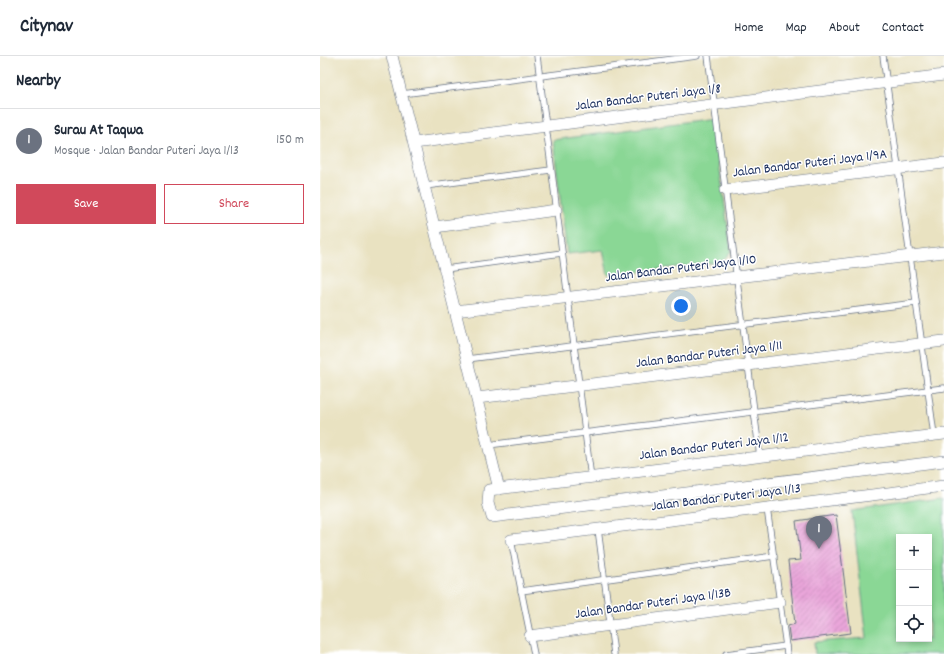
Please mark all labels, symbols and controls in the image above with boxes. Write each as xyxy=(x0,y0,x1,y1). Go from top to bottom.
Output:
text: Citynav xyxy=(20,14,73,41)
text: Home xyxy=(734,18,763,38)
text: Map xyxy=(785,18,807,38)
text: About xyxy=(829,18,860,38)
text: Contact xyxy=(882,18,924,38)
text: Nearby xyxy=(16,70,60,94)
street label: Jalan Bandar Puteri Jaya 1/8 xyxy=(574,79,722,117)
text: Surau At Taqwa xyxy=(54,120,143,142)
text: 1 xyxy=(28,131,30,150)
text: 150 m xyxy=(276,131,304,150)
text: Mosque · Jalan Bandar Puteri Jaya 1/13 xyxy=(54,142,239,161)
street label: Jalan Bandar Puteri Jaya 1/9A xyxy=(732,145,889,183)
button: Save xyxy=(16,184,156,224)
button: Share xyxy=(164,184,304,224)
street label: Jalan Bandar Puteri Jaya 1/10 xyxy=(604,250,758,288)
your location xyxy=(671,296,691,316)
street label: Jalan Bandar Puteri Jaya 1/11 xyxy=(635,336,783,374)
street label: Jalan Bandar Puteri Jaya 1/12 xyxy=(638,428,790,466)
street label: Jalan Bandar Puteri Jaya 1/13 xyxy=(650,479,802,517)
pin: 1 xyxy=(806,516,832,549)
map controls xyxy=(896,534,932,642)
button: + xyxy=(896,534,932,570)
button: − xyxy=(896,570,932,606)
street label: Jalan Bandar Puteri Jaya 1/13B xyxy=(574,583,733,625)
button: locate xyxy=(896,606,932,642)

